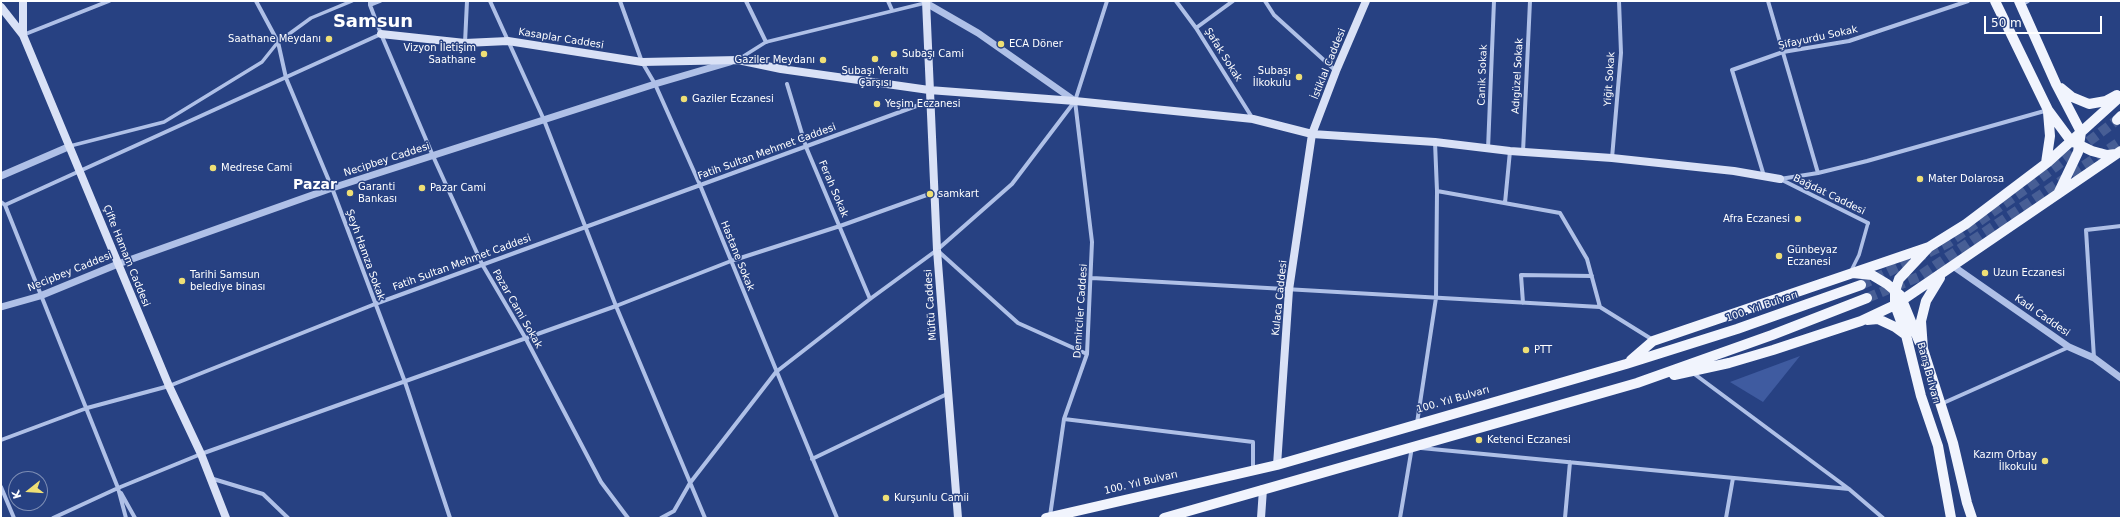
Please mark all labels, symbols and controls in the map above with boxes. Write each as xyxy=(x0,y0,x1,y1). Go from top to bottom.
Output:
scale bar xyxy=(1986,8,2104,34)
district label: Samsun xyxy=(333,11,413,33)
text: 50 m xyxy=(1991,16,2022,30)
street label: Şifayurdu Sokak xyxy=(1777,24,1859,52)
street label: Kasaplar Caddesi xyxy=(517,26,605,52)
street label: Şafak Sokak xyxy=(1202,26,1244,84)
street label: İstiklal Caddesi xyxy=(1309,27,1349,101)
place label: Saathane Meydanı xyxy=(228,33,321,45)
marker: Saathane Meydanı xyxy=(324,34,334,44)
place label: ECA Döner xyxy=(1009,38,1063,50)
street label: Adıgüzel Sokak xyxy=(1510,38,1526,114)
marker: ECA Döner xyxy=(996,39,1006,49)
place label: Vizyon İletişim Saathane xyxy=(403,42,476,66)
street label: Canik Sokak xyxy=(1476,44,1490,106)
place label: Subaşı Cami xyxy=(902,48,964,60)
marker: Vizyon İletişim Saathane xyxy=(479,49,489,59)
marker: Subaşı Cami xyxy=(889,49,899,59)
street label: Yiğit Sokak xyxy=(1602,51,1618,107)
place label: Gaziler Meydanı xyxy=(735,54,815,66)
marker: Subaşı Yeraltı Çarşısı xyxy=(870,54,880,64)
marker: Gaziler Meydanı xyxy=(818,55,828,65)
place label: Subaşı Yeraltı Çarşısı xyxy=(842,65,908,88)
place label: Subaşı İlkokulu xyxy=(1253,65,1291,88)
marker: Subaşı İlkokulu xyxy=(1294,72,1304,82)
place label: Gaziler Eczanesi xyxy=(692,93,774,105)
marker: Gaziler Eczanesi xyxy=(679,94,689,104)
place label: Yeşim Eczanesi xyxy=(885,98,961,110)
marker: Yeşim Eczanesi xyxy=(872,99,882,109)
street label: Fatih Sultan Mehmet Caddesi xyxy=(696,121,838,183)
street label: Necipbey Caddesi xyxy=(342,140,432,180)
street label: Ferah Sokak xyxy=(816,159,850,219)
place label: Medrese Cami xyxy=(221,162,292,174)
marker: Medrese Cami xyxy=(208,163,218,173)
street label: Bağdat Caddesi xyxy=(1791,172,1867,218)
place label: Mater Dolarosa xyxy=(1928,173,2004,185)
marker: Mater Dolarosa xyxy=(1915,174,1925,184)
district label: Pazar xyxy=(293,177,337,193)
place label: Garanti Bankası xyxy=(358,181,397,204)
place label: Pazar Cami xyxy=(430,182,486,194)
marker: Pazar Cami xyxy=(417,183,427,193)
marker: Garanti Bankası xyxy=(345,188,355,198)
place label: samkart xyxy=(938,188,979,200)
marker: samkart xyxy=(925,189,935,199)
street label: Çifte Hamam Caddesi xyxy=(100,203,152,309)
street label: Şeyh Hamza Sokak xyxy=(343,208,387,302)
place label: Afra Eczanesi xyxy=(1723,213,1790,225)
marker: Afra Eczanesi xyxy=(1793,214,1803,224)
street label: Hastane Sokak xyxy=(717,219,757,293)
street label: Fatih Sultan Mehmet Caddesi xyxy=(391,232,533,294)
place label: Günbeyaz Eczanesi xyxy=(1787,244,1837,268)
street label: Necipbey Caddesi xyxy=(26,250,114,294)
marker: Günbeyaz Eczanesi xyxy=(1774,251,1784,261)
street label: Kulaca Caddesi xyxy=(1270,260,1290,336)
street label: Demirciler Caddesi xyxy=(1072,263,1090,359)
street label: Pazar Cami Sokak xyxy=(490,267,544,351)
place label: Uzun Eczanesi xyxy=(1993,267,2065,279)
marker: Uzun Eczanesi xyxy=(1980,268,1990,278)
place label: Tarihi Samsun belediye binası xyxy=(190,269,265,292)
street label: Müftü Caddesi xyxy=(923,269,939,341)
marker: Tarihi Samsun belediye binası xyxy=(177,276,187,286)
street label: 100. Yıl Bulvarı xyxy=(1724,289,1800,325)
street label: Kadı Caddesi xyxy=(2012,293,2072,339)
street label: Barış Bulvarı xyxy=(1914,341,1942,405)
place label: PTT xyxy=(1534,344,1552,356)
marker: PTT xyxy=(1521,345,1531,355)
street label: 100. Yıl Bulvarı xyxy=(1415,384,1491,416)
place label: Ketenci Eczanesi xyxy=(1487,434,1571,446)
marker: Ketenci Eczanesi xyxy=(1474,435,1484,445)
place label: Kazım Orbay İlkokulu xyxy=(1973,449,2037,472)
marker: Kazım Orbay İlkokulu xyxy=(2040,456,2050,466)
street label: 100. Yıl Bulvarı xyxy=(1103,469,1179,497)
north arrow xyxy=(8,471,48,511)
text: K xyxy=(10,488,24,500)
place label: Kurşunlu Camii xyxy=(894,492,969,504)
marker: Kurşunlu Camii xyxy=(881,493,891,503)

